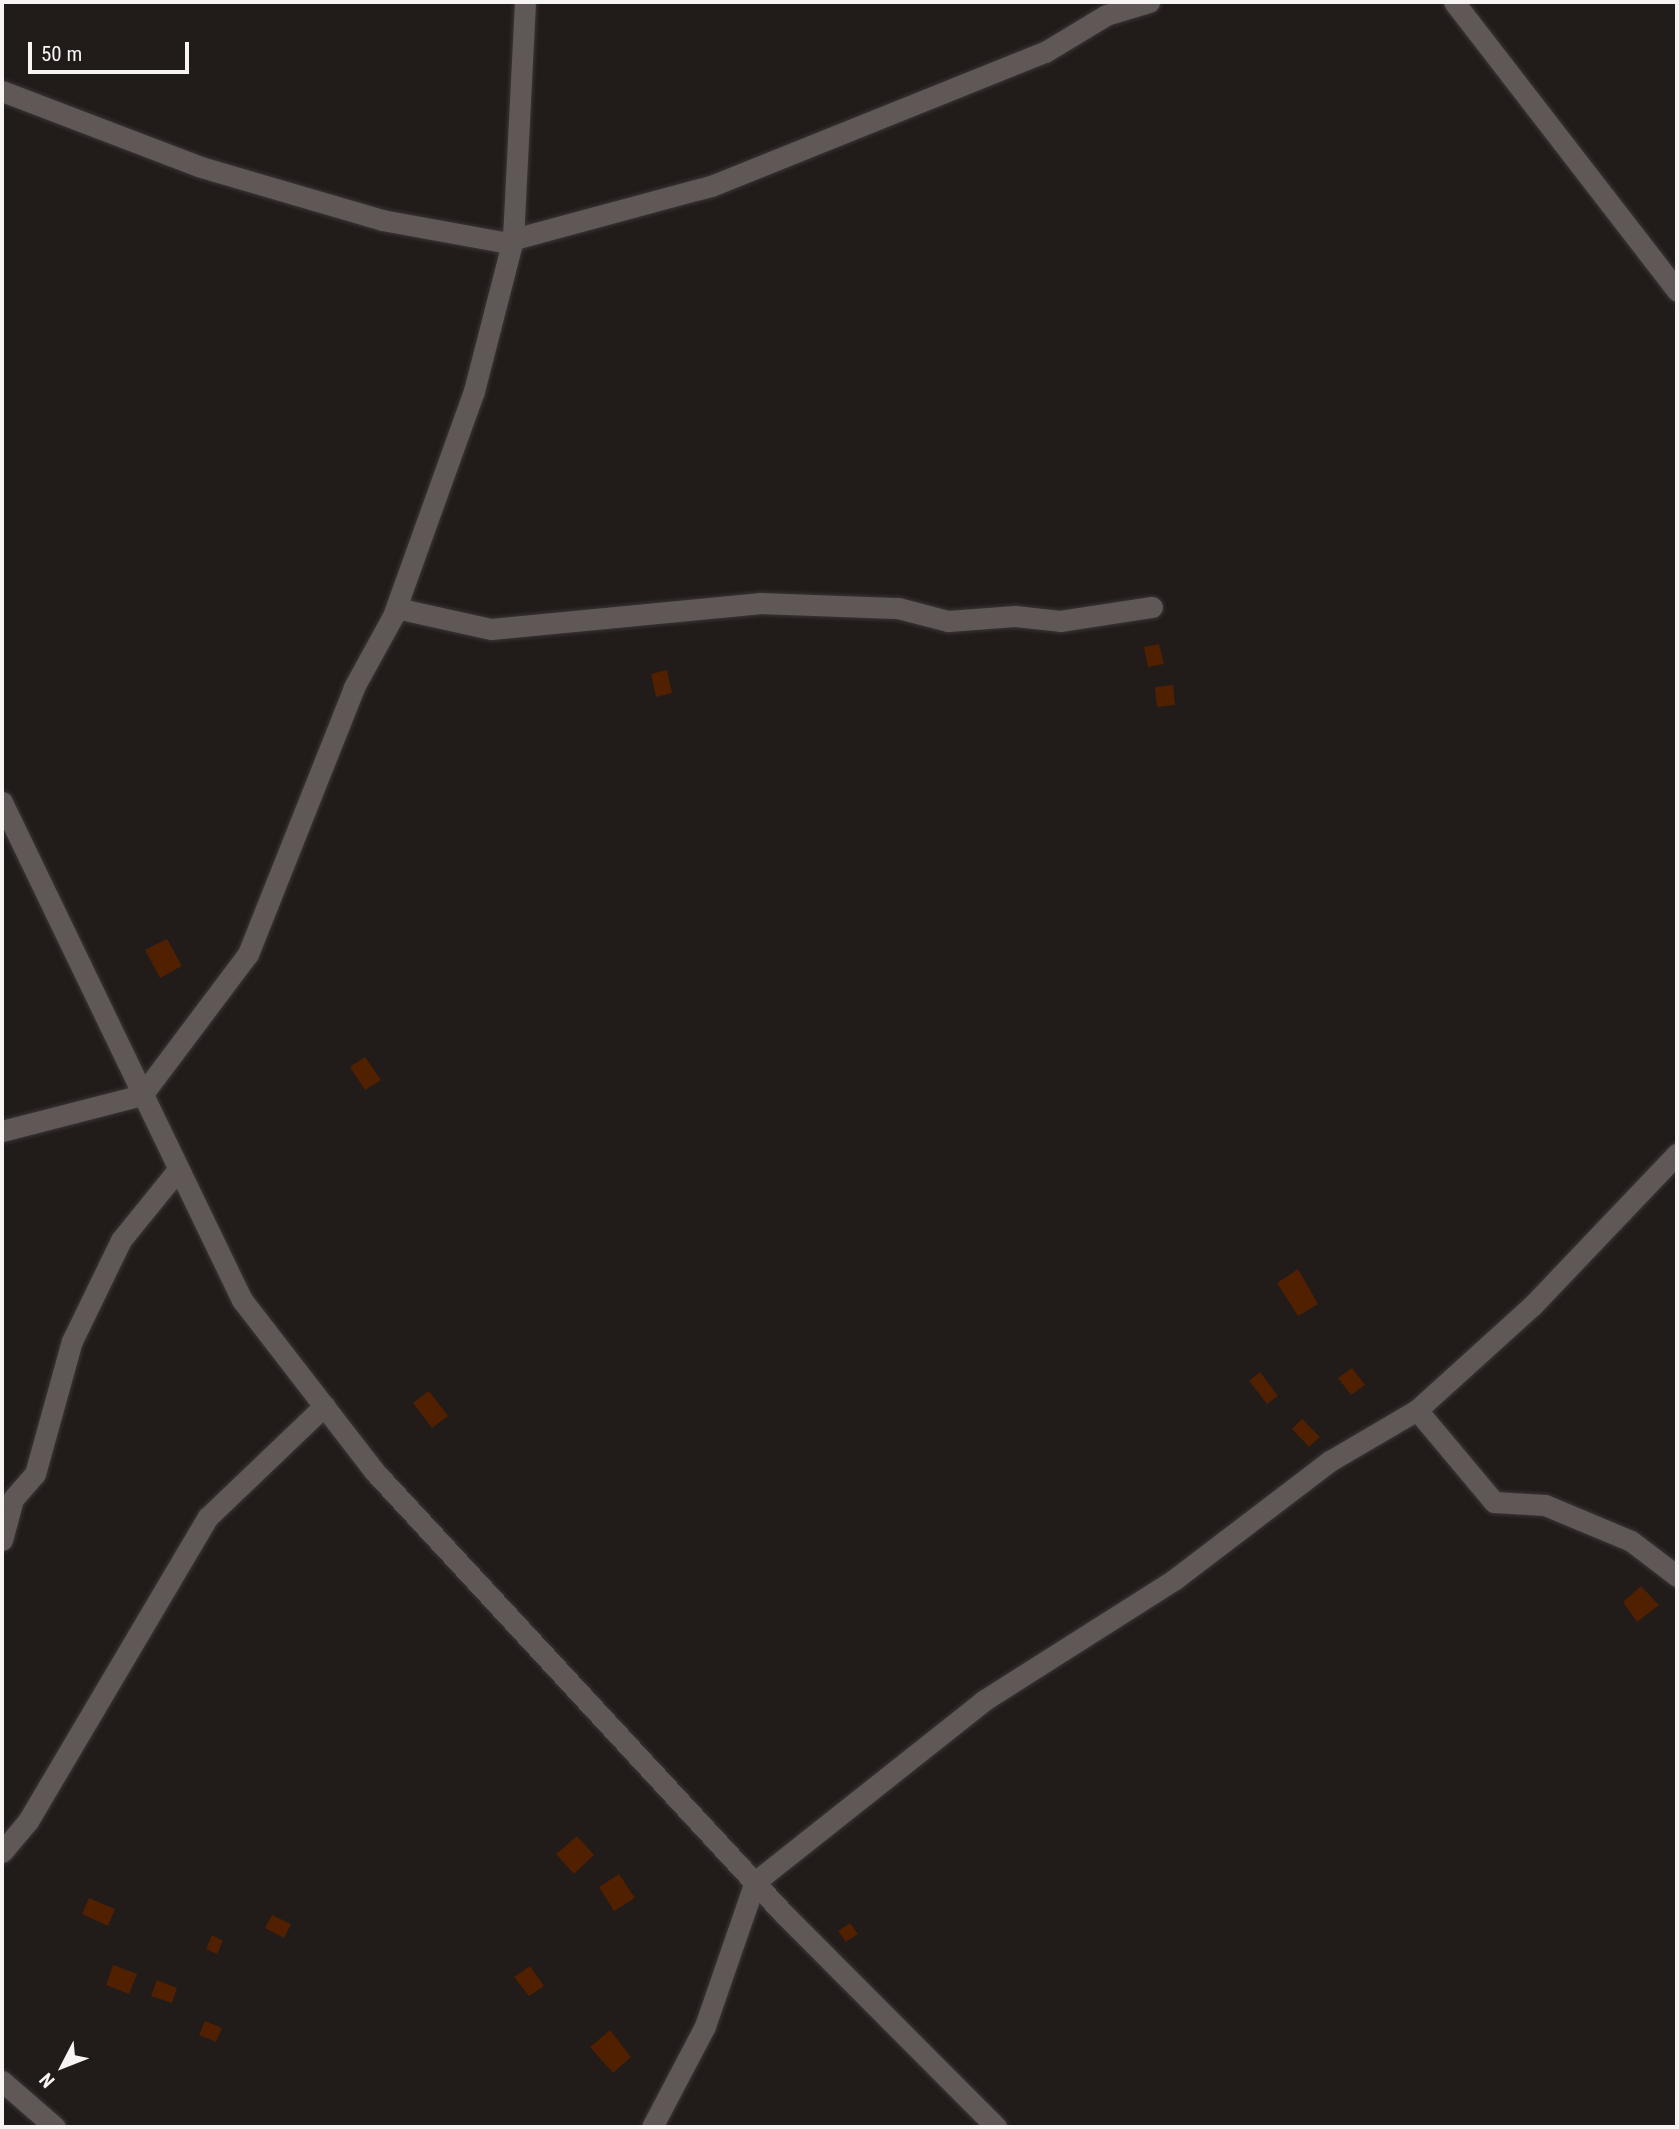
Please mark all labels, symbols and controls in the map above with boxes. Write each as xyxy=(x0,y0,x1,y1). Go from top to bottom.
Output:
scale bar xyxy=(32,28,192,72)
text: 50 m xyxy=(41,42,82,66)
north arrow xyxy=(28,2031,98,2101)
text: N xyxy=(35,2068,59,2092)

